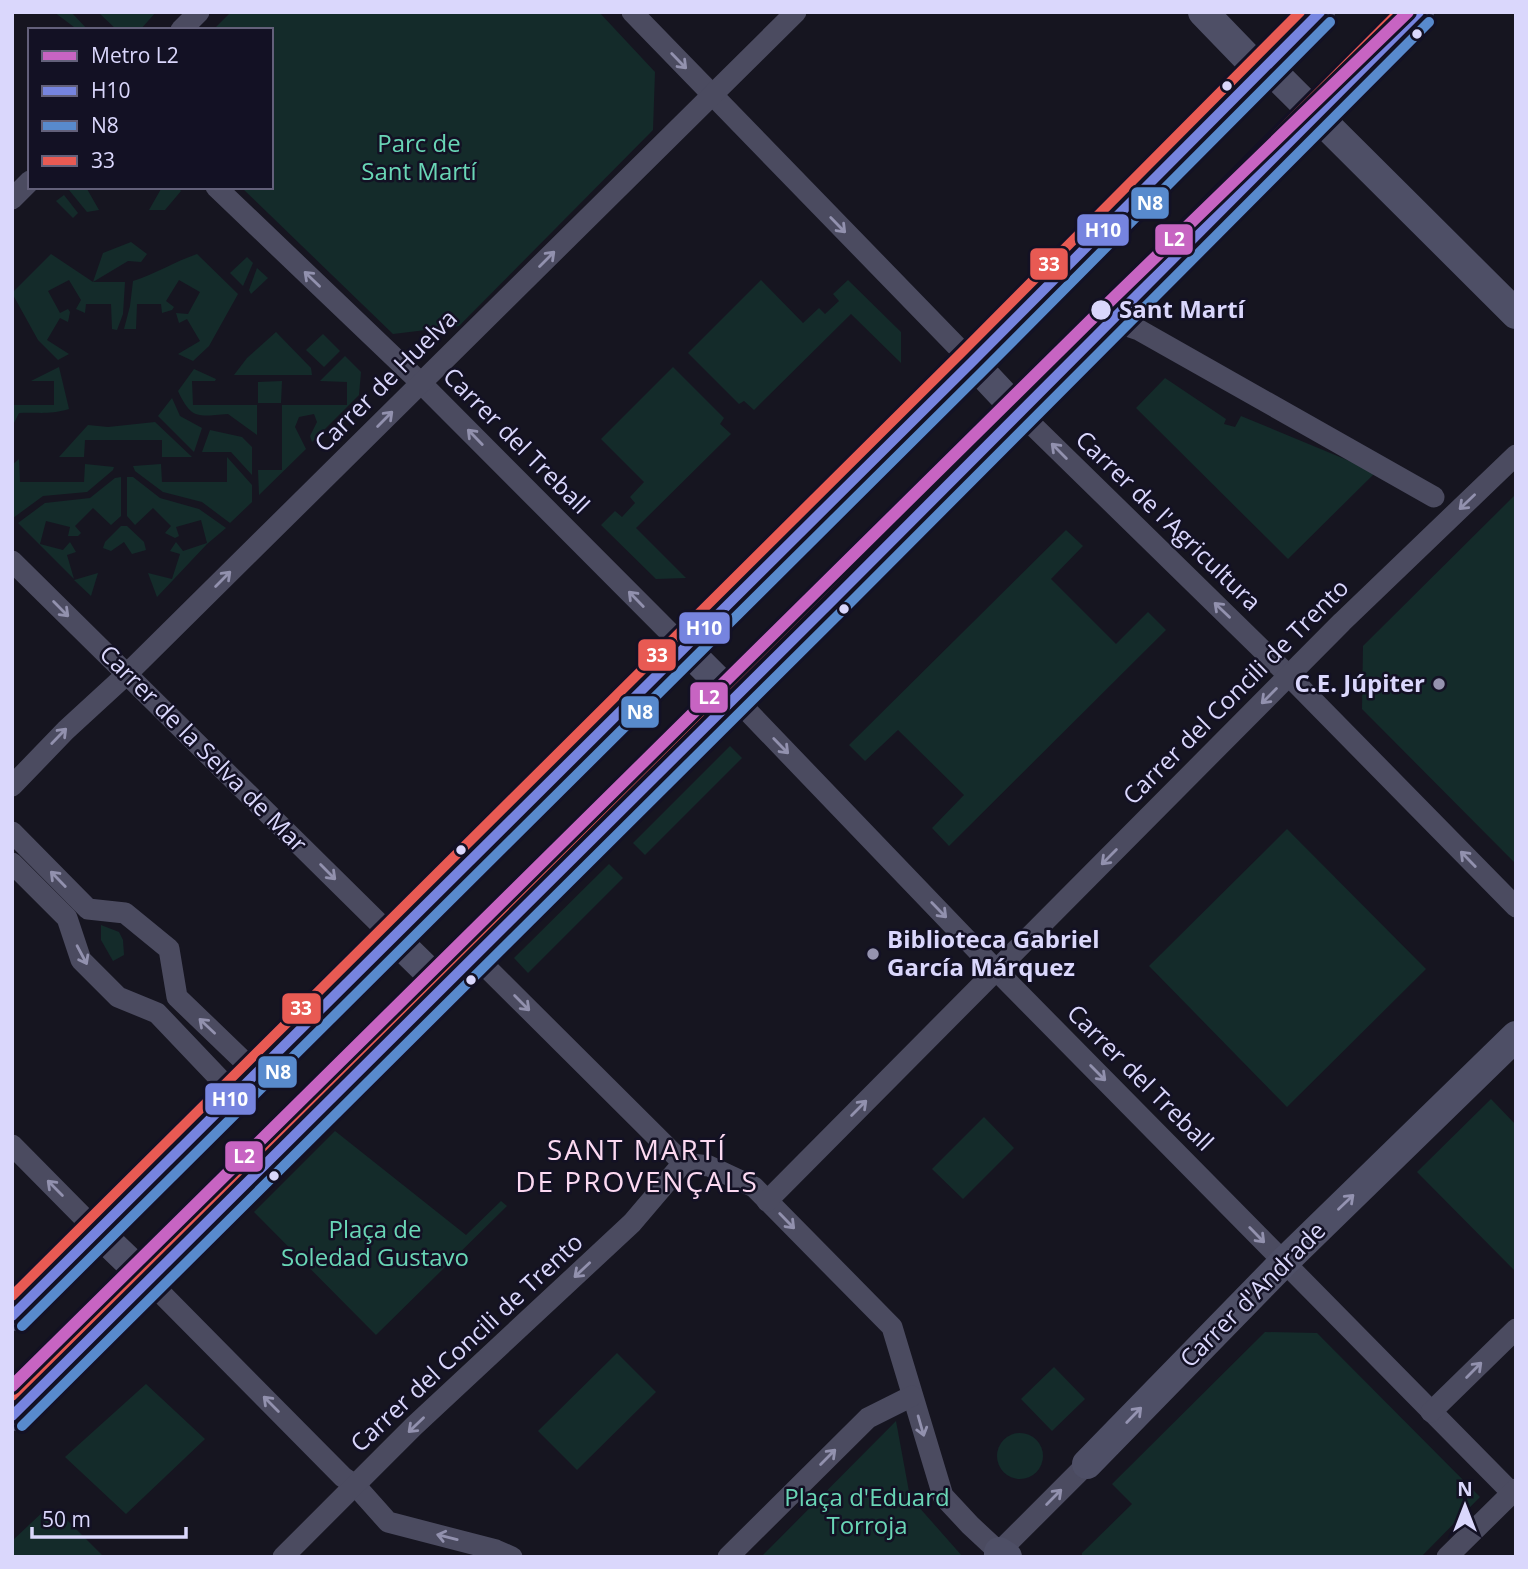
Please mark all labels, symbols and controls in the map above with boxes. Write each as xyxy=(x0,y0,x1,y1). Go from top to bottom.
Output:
unlabelled marker xyxy=(1410,27,1424,41)
legend xyxy=(28,28,273,189)
text: Metro L2 xyxy=(91,41,179,69)
one-way arrow xyxy=(671,52,688,69)
text: H10 xyxy=(91,76,131,104)
unlabelled marker xyxy=(1220,79,1234,93)
text: N8 xyxy=(91,111,119,139)
park label: Parc de Sant Martí xyxy=(361,126,478,187)
text: 33 xyxy=(91,146,115,174)
line badge: N8 xyxy=(1130,186,1170,220)
text: N8 xyxy=(1137,190,1163,216)
line badge: H10 xyxy=(1076,213,1130,247)
one-way arrow xyxy=(829,216,846,233)
text: H10 xyxy=(1085,217,1121,243)
line badge: L2 xyxy=(1154,223,1194,256)
text: L2 xyxy=(1163,226,1185,252)
line badge: 33 xyxy=(1029,247,1069,281)
one-way arrow xyxy=(538,250,555,267)
text: 33 xyxy=(1038,251,1060,277)
one-way arrow xyxy=(304,270,321,287)
place label: Sant Martí xyxy=(1119,292,1247,325)
marker: Sant Martí xyxy=(1089,298,1113,322)
street label: Carrer de Huelva xyxy=(306,301,464,459)
street label: Carrer del Treball xyxy=(437,359,598,520)
one-way arrow xyxy=(376,410,393,427)
street label: Carrer de l'Agricultura xyxy=(1069,423,1269,617)
one-way arrow xyxy=(467,429,484,446)
one-way arrow xyxy=(1050,443,1067,460)
one-way arrow xyxy=(1459,494,1476,511)
one-way arrow xyxy=(214,570,231,587)
street label: Carrer del Concili de Trento xyxy=(1115,571,1355,811)
one-way arrow xyxy=(627,591,644,608)
one-way arrow xyxy=(52,601,69,618)
one-way arrow xyxy=(1214,601,1231,618)
unlabelled marker xyxy=(837,602,851,616)
line badge: H10 xyxy=(678,611,731,645)
text: H10 xyxy=(686,615,722,641)
street label: Carrer de la Selva de Mar xyxy=(93,637,315,859)
line badge: 33 xyxy=(637,638,677,672)
text: 33 xyxy=(646,642,668,668)
place label: C.E. Júpiter xyxy=(1295,666,1425,699)
marker: C.E. Júpiter xyxy=(1431,676,1447,692)
line badge: L2 xyxy=(689,681,729,714)
text: L2 xyxy=(698,684,720,710)
one-way arrow xyxy=(1261,687,1278,704)
line badge: N8 xyxy=(620,695,660,729)
text: N8 xyxy=(627,699,653,725)
one-way arrow xyxy=(51,728,68,745)
one-way arrow xyxy=(773,738,790,755)
unlabelled marker xyxy=(454,843,468,857)
one-way arrow xyxy=(1100,848,1117,865)
one-way arrow xyxy=(1460,850,1477,867)
one-way arrow xyxy=(319,863,336,880)
one-way arrow xyxy=(49,871,66,888)
one-way arrow xyxy=(930,901,947,918)
place label: Biblioteca Gabriel García Márquez xyxy=(887,922,1100,983)
one-way arrow xyxy=(75,944,89,964)
marker: Biblioteca Gabriel García Márquez xyxy=(865,946,881,962)
unlabelled marker xyxy=(464,973,478,987)
line badge: 33 xyxy=(281,992,322,1025)
text: 33 xyxy=(290,995,312,1021)
one-way arrow xyxy=(514,995,531,1012)
street label: Carrer del Treball xyxy=(1061,996,1222,1157)
one-way arrow xyxy=(199,1017,216,1034)
line badge: N8 xyxy=(257,1055,298,1089)
text: N8 xyxy=(265,1059,291,1085)
one-way arrow xyxy=(1089,1064,1106,1081)
line badge: H10 xyxy=(204,1082,257,1116)
text: H10 xyxy=(212,1086,248,1112)
one-way arrow xyxy=(850,1100,867,1117)
district label: SANT MARTÍ DE PROVENÇALS xyxy=(515,1130,759,1200)
line badge: L2 xyxy=(224,1140,264,1173)
text: L2 xyxy=(233,1143,255,1169)
unlabelled marker xyxy=(267,1169,281,1183)
one-way arrow xyxy=(46,1180,63,1197)
one-way arrow xyxy=(1337,1193,1354,1210)
park label: Plaça de Soledad Gustavo xyxy=(281,1212,469,1273)
one-way arrow xyxy=(779,1212,796,1229)
street label: Carrer d'Andrade xyxy=(1172,1214,1332,1374)
street label: Carrer del Concili de Trento xyxy=(343,1225,589,1459)
one-way arrow xyxy=(1249,1226,1266,1243)
one-way arrow xyxy=(574,1261,591,1278)
one-way arrow xyxy=(1465,1362,1482,1379)
one-way arrow xyxy=(262,1396,279,1413)
one-way arrow xyxy=(1125,1407,1142,1424)
one-way arrow xyxy=(915,1415,928,1437)
one-way arrow xyxy=(407,1416,425,1433)
one-way arrow xyxy=(820,1449,837,1466)
north arrow xyxy=(1430,1471,1500,1541)
text: N xyxy=(1457,1476,1473,1502)
park label: Plaça d'Eduard Torroja xyxy=(784,1480,950,1541)
one-way arrow xyxy=(1045,1489,1062,1506)
scale bar xyxy=(32,1496,186,1540)
text: 50 m xyxy=(42,1505,91,1533)
one-way arrow xyxy=(436,1530,459,1543)

